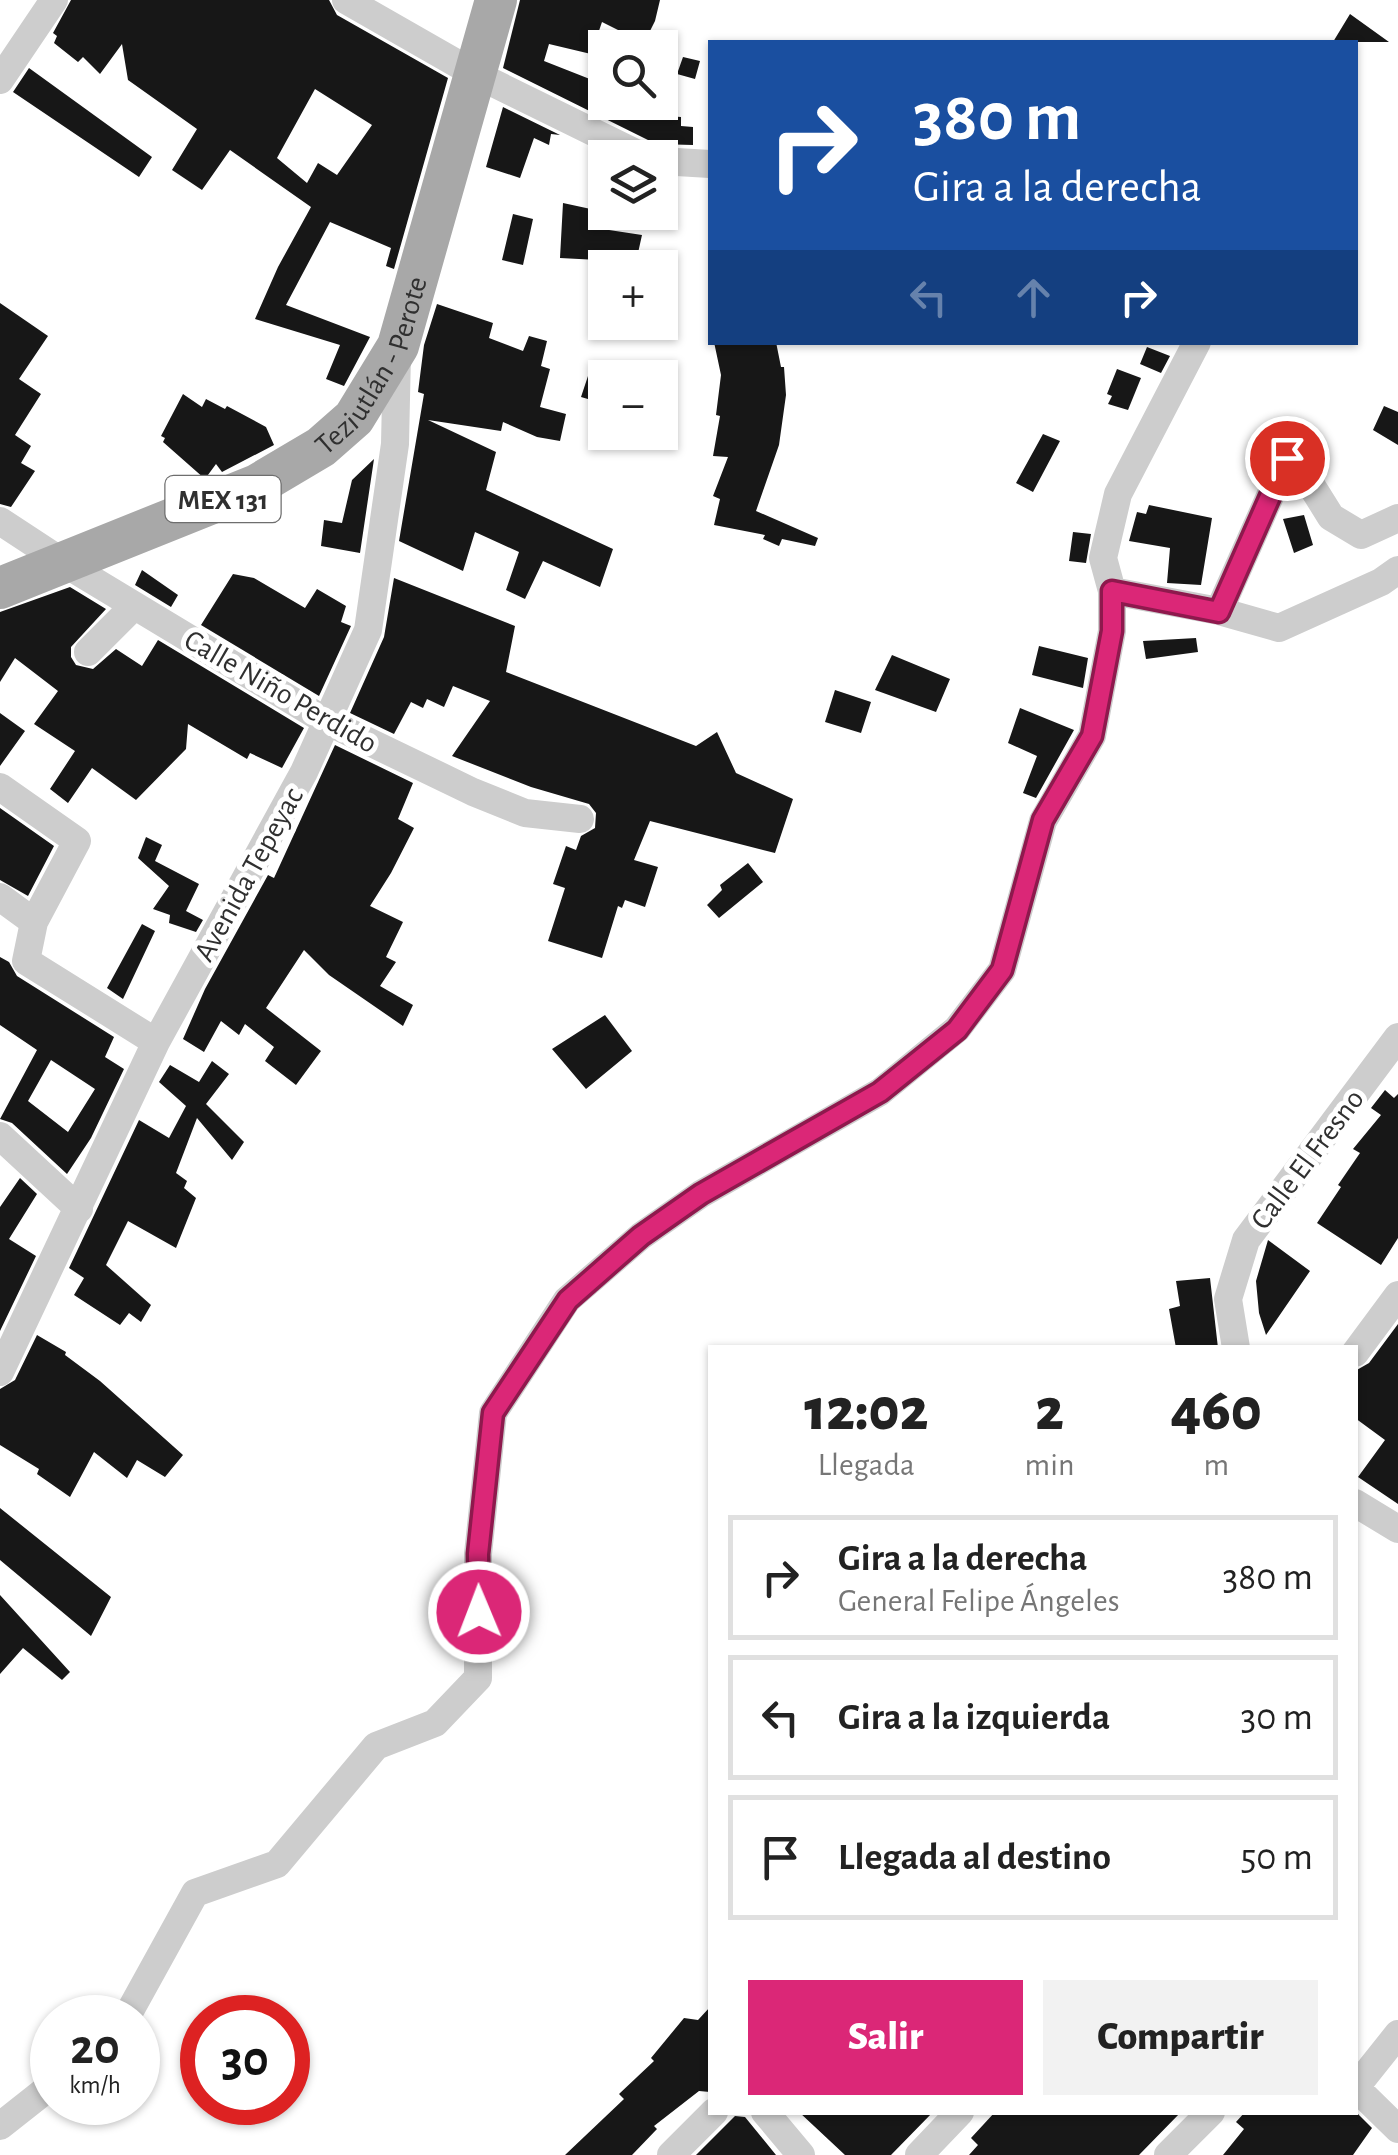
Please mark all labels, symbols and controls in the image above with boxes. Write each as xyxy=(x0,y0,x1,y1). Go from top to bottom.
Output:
map controls xyxy=(588,30,678,450)
button: search xyxy=(588,30,678,120)
icon: right xyxy=(748,80,878,210)
text: 380 m xyxy=(913,83,1081,153)
button: layers xyxy=(588,140,678,230)
text: Gira a la derecha xyxy=(913,165,1202,210)
button: + xyxy=(588,250,678,340)
icon: left xyxy=(901,270,956,325)
icon: ahead xyxy=(1006,270,1061,325)
icon: right xyxy=(1111,270,1166,325)
street label: Teziutlán - Perote xyxy=(310,273,433,461)
button: − xyxy=(588,360,678,450)
pin xyxy=(1245,416,1330,501)
icon: arrive xyxy=(1260,431,1315,486)
road number: MEX 131 xyxy=(166,476,280,522)
street label: Calle Niño Perdido xyxy=(179,625,382,759)
street label: Avenida Tepeyac xyxy=(189,782,309,966)
street label: Calle El Fresno xyxy=(1246,1084,1370,1235)
text: 12:02 xyxy=(804,1381,928,1441)
text: 2 xyxy=(1035,1381,1064,1441)
text: 460 xyxy=(1171,1381,1262,1441)
text: Llegada xyxy=(818,1449,915,1481)
text: min xyxy=(1025,1449,1074,1481)
text: m xyxy=(1203,1449,1229,1481)
text: Gira a la derecha xyxy=(838,1540,1088,1578)
icon: right xyxy=(753,1550,808,1605)
text: 380 m xyxy=(1223,1559,1313,1597)
position arrow xyxy=(427,1560,531,1664)
text: General Felipe Ángeles xyxy=(838,1585,1120,1617)
icon: left xyxy=(753,1690,808,1745)
text: Gira a la izquierda xyxy=(838,1699,1110,1737)
text: 30 m xyxy=(1241,1699,1313,1737)
icon: arrive xyxy=(753,1830,808,1885)
text: Llegada al destino xyxy=(838,1839,1111,1877)
text: 50 m xyxy=(1240,1839,1313,1877)
button: Salir xyxy=(748,1980,1023,2095)
button: Compartir xyxy=(1043,1980,1318,2095)
speed limit sign: 30 xyxy=(180,1995,310,2125)
text: 20 xyxy=(70,2023,120,2073)
text: km/h xyxy=(69,2073,121,2098)

